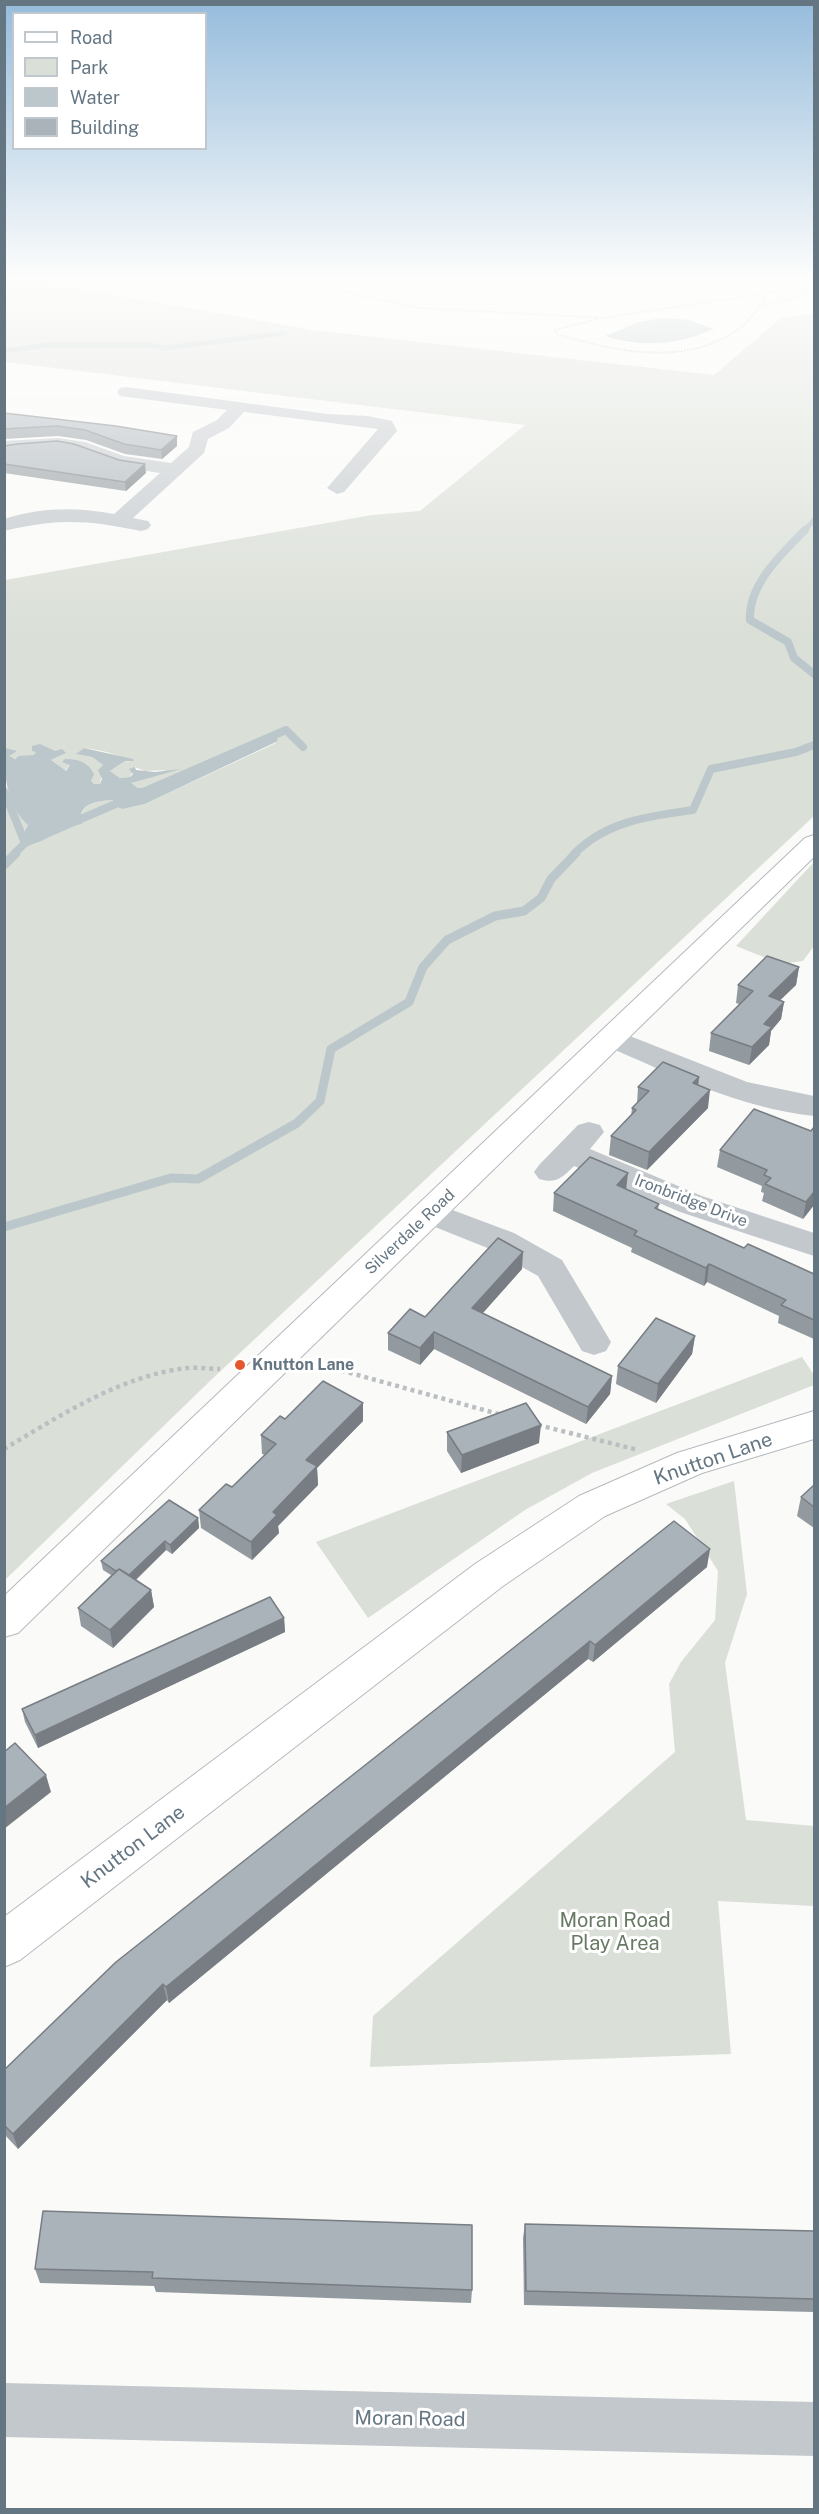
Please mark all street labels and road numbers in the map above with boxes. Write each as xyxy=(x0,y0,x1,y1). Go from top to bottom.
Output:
street label: Ironbridge Drive xyxy=(632,1171,750,1231)
street label: Silverdale Road xyxy=(361,1185,459,1279)
street label: Knutton Lane xyxy=(650,1427,776,1491)
street label: Knutton Lane xyxy=(76,1800,190,1894)
street label: Moran Road xyxy=(354,2406,466,2432)

